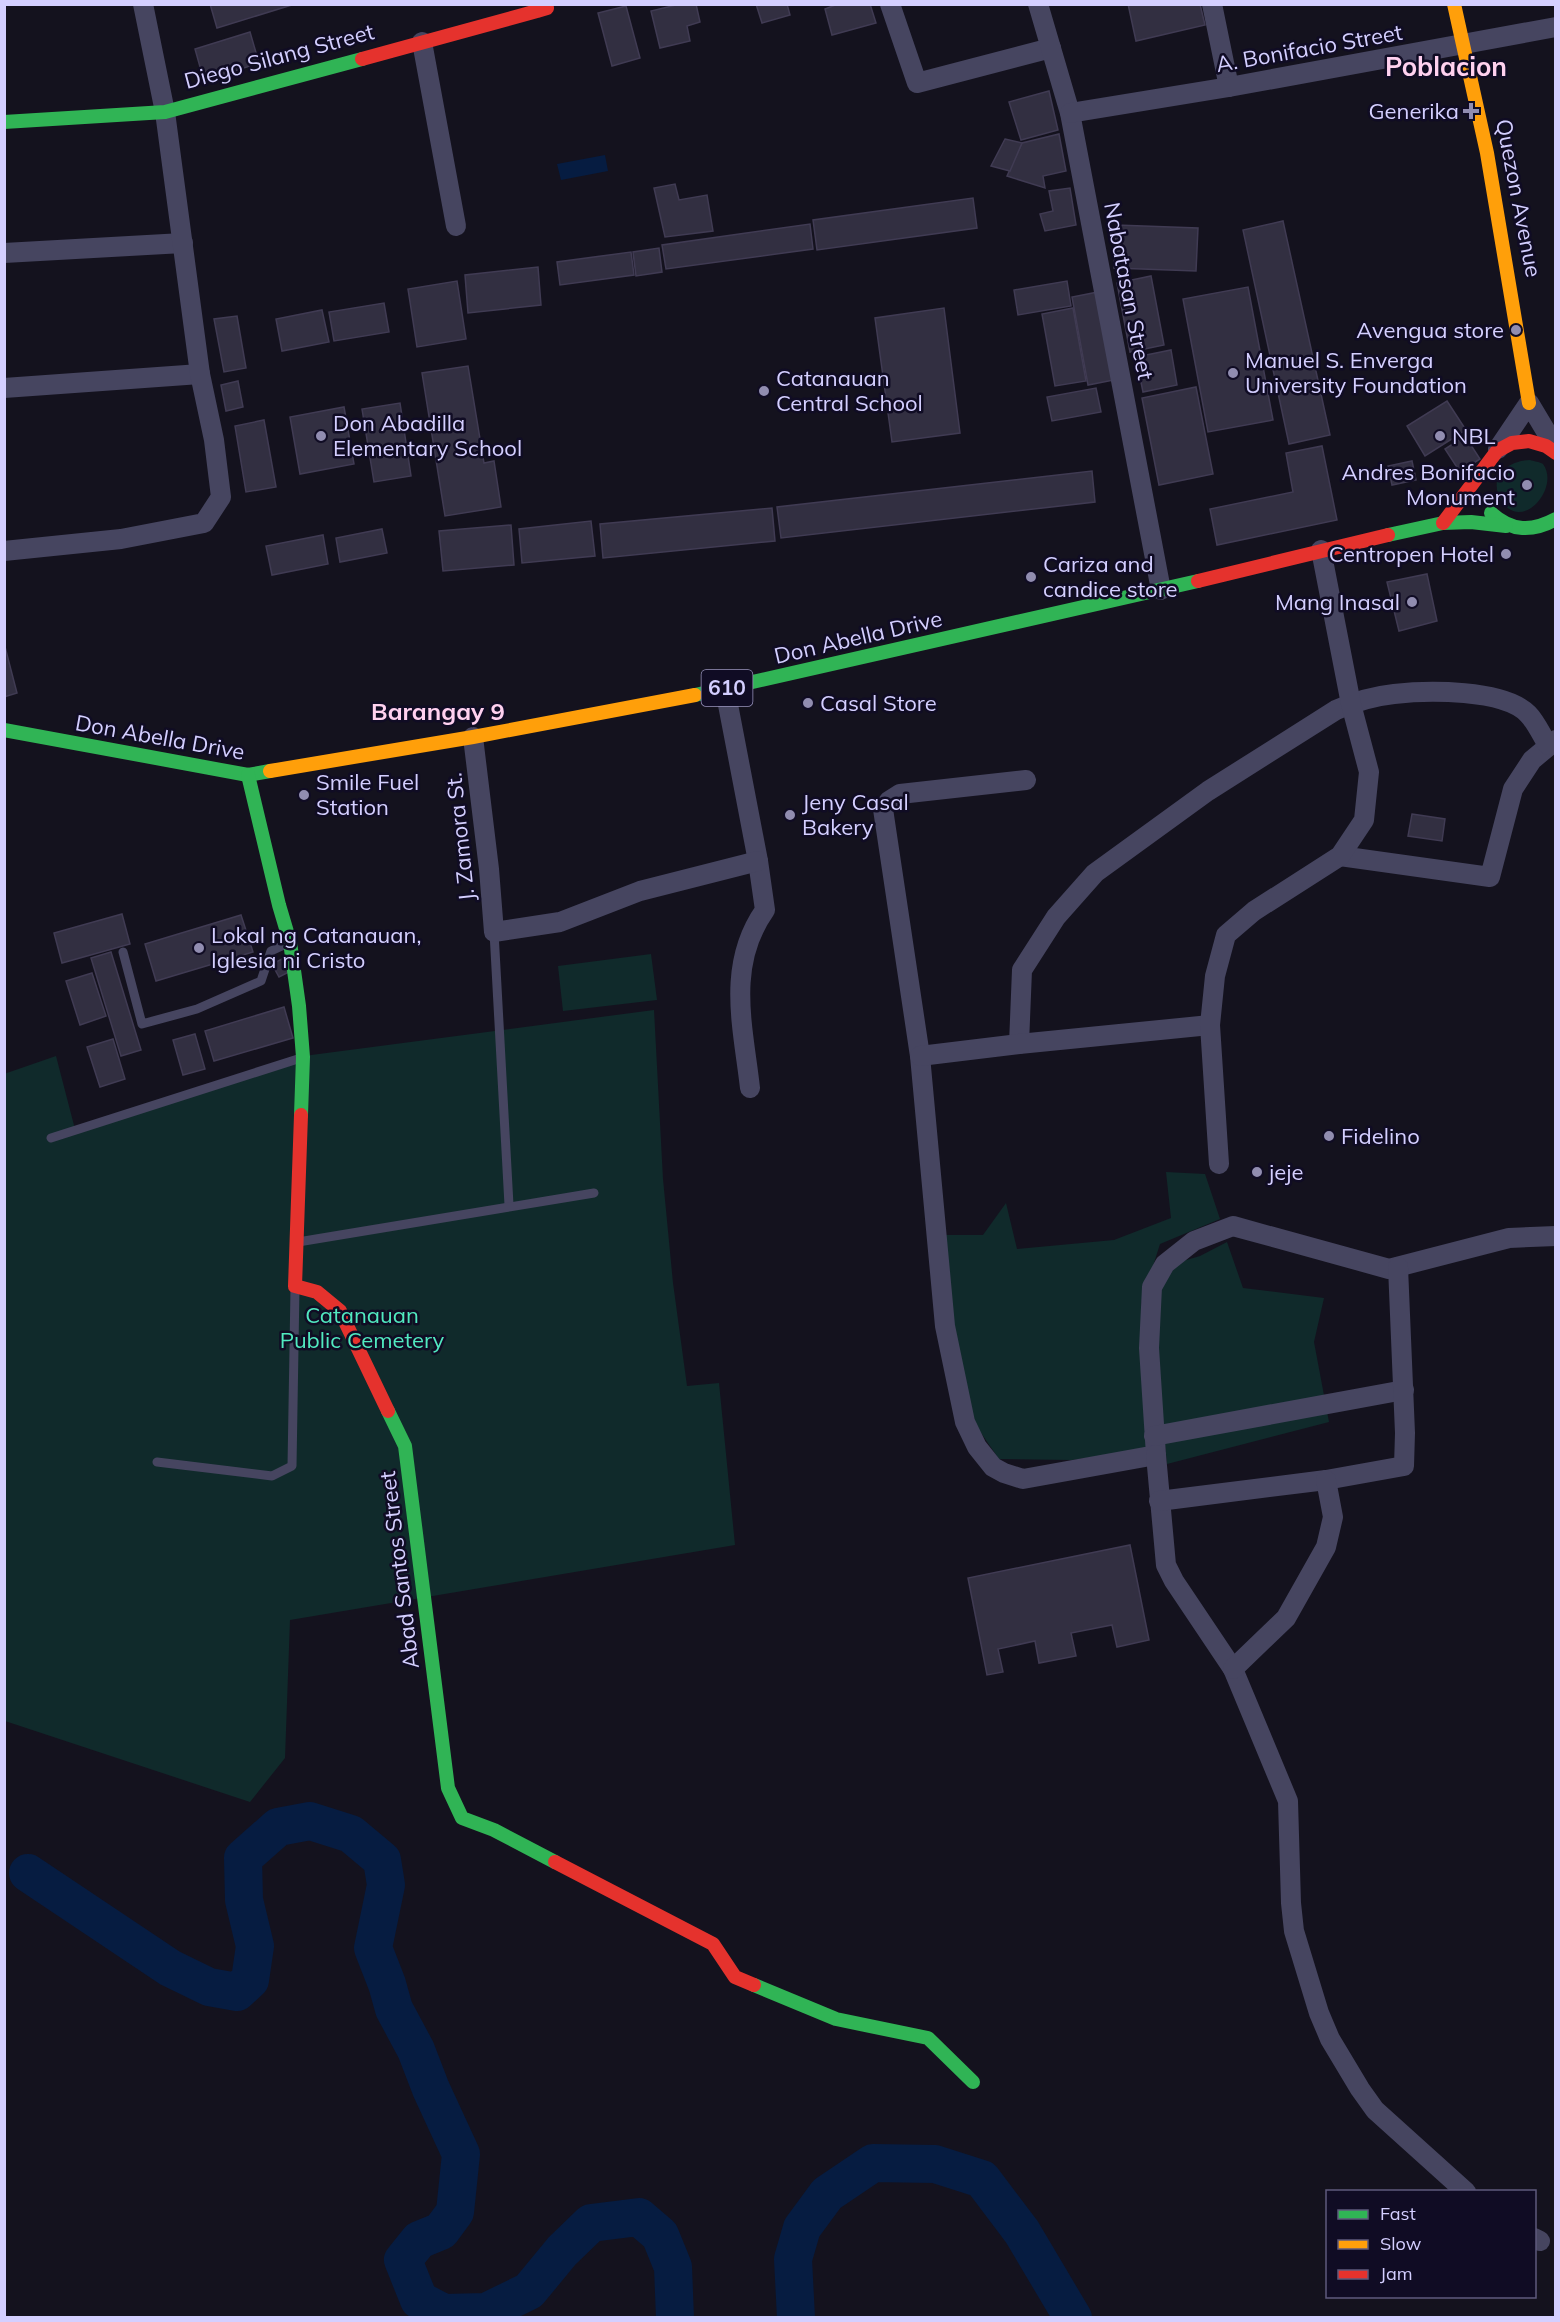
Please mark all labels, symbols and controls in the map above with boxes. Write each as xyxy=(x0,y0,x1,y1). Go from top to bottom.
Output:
street label: Diego Silang Street xyxy=(181,17,377,95)
street label: A. Bonifacio Street xyxy=(1214,18,1405,78)
district label: Poblacion xyxy=(1385,50,1507,83)
place label: Generika xyxy=(1368,97,1459,125)
marker: Generika xyxy=(1464,104,1478,118)
street label: Quezon Avenue xyxy=(1490,116,1548,280)
street label: Nabatasan Street xyxy=(1098,200,1160,383)
place label: Avengua store xyxy=(1356,316,1504,344)
marker: Avengua store xyxy=(1509,323,1523,337)
place label: Manuel S. Enverga University Foundation xyxy=(1245,346,1467,399)
place label: Catanauan Central School xyxy=(776,364,923,417)
marker: Manuel S. Enverga University Foundation xyxy=(1226,366,1240,380)
marker: Catanauan Central School xyxy=(757,384,771,398)
place label: Don Abadilla Elementary School xyxy=(333,409,522,462)
place label: NBL xyxy=(1452,422,1495,450)
marker: Don Abadilla Elementary School xyxy=(314,429,328,443)
marker: NBL xyxy=(1433,429,1447,443)
place label: Andres Bonifacio Monument xyxy=(1341,458,1515,511)
marker: Andres Bonifacio Monument xyxy=(1520,478,1534,492)
place label: Centropen Hotel xyxy=(1329,540,1494,568)
marker: Centropen Hotel xyxy=(1499,547,1513,561)
place label: Cariza and candice store xyxy=(1043,550,1177,603)
marker: Cariza and candice store xyxy=(1024,570,1038,584)
place label: Mang Inasal xyxy=(1275,588,1400,616)
marker: Mang Inasal xyxy=(1405,595,1419,609)
street label: Don Abella Drive xyxy=(771,604,945,670)
road number: 610 xyxy=(702,670,752,706)
place label: Casal Store xyxy=(820,689,937,717)
district label: Barangay 9 xyxy=(371,696,505,726)
marker: Casal Store xyxy=(801,696,815,710)
street label: Don Abella Drive xyxy=(73,708,247,766)
place label: Smile Fuel Station xyxy=(316,768,419,821)
street label: J. Zamora St. xyxy=(439,771,481,903)
marker: Smile Fuel Station xyxy=(297,788,311,802)
place label: Jeny Casal Bakery xyxy=(802,788,909,841)
marker: Jeny Casal Bakery xyxy=(783,808,797,822)
place label: Lokal ng Catanauan, Iglesia ni Cristo xyxy=(211,921,421,974)
marker: Lokal ng Catanauan, Iglesia ni Cristo xyxy=(192,941,206,955)
place label: Fidelino xyxy=(1341,1122,1420,1150)
marker: Fidelino xyxy=(1322,1129,1336,1143)
place label: jeje xyxy=(1267,1158,1303,1186)
marker: jeje xyxy=(1250,1165,1264,1179)
park label: Catanauan Public Cemetery xyxy=(280,1301,445,1354)
street label: Abad Santos Street xyxy=(373,1469,425,1670)
legend xyxy=(1326,2190,1536,2298)
text: Fast xyxy=(1380,2202,1416,2225)
text: Slow xyxy=(1380,2232,1422,2255)
text: Jam xyxy=(1380,2262,1413,2285)

